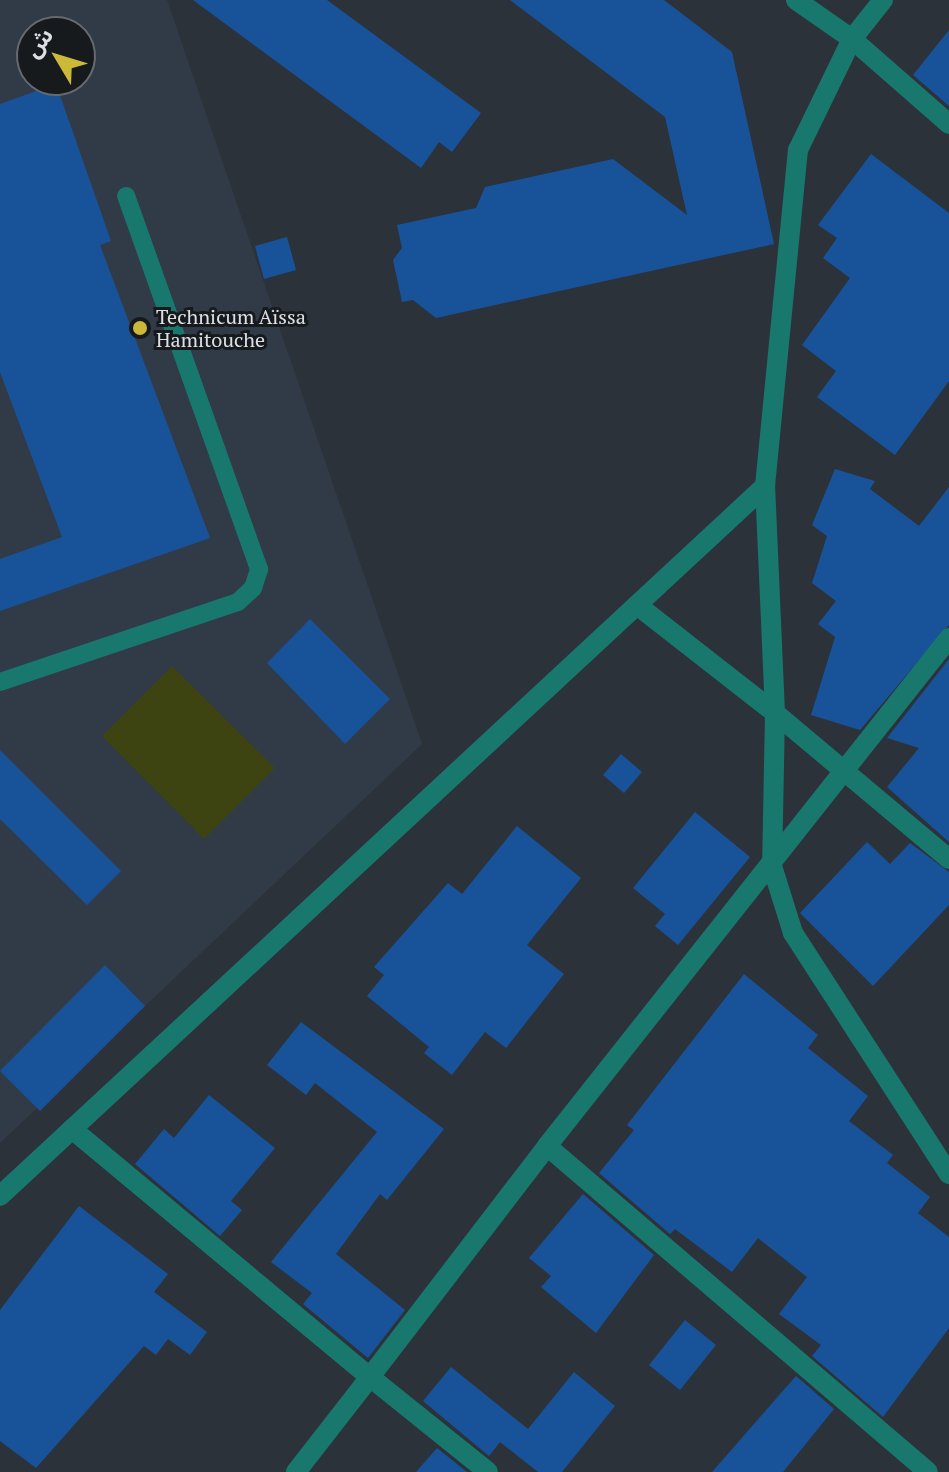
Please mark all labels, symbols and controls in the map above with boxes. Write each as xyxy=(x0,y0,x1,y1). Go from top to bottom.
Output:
north arrow xyxy=(16,16,96,96)
text: ش xyxy=(18,21,59,63)
place label: Technicum Aïssa Hamitouche xyxy=(156,304,306,351)
marker: Technicum Aïssa Hamitouche xyxy=(131,319,149,337)

